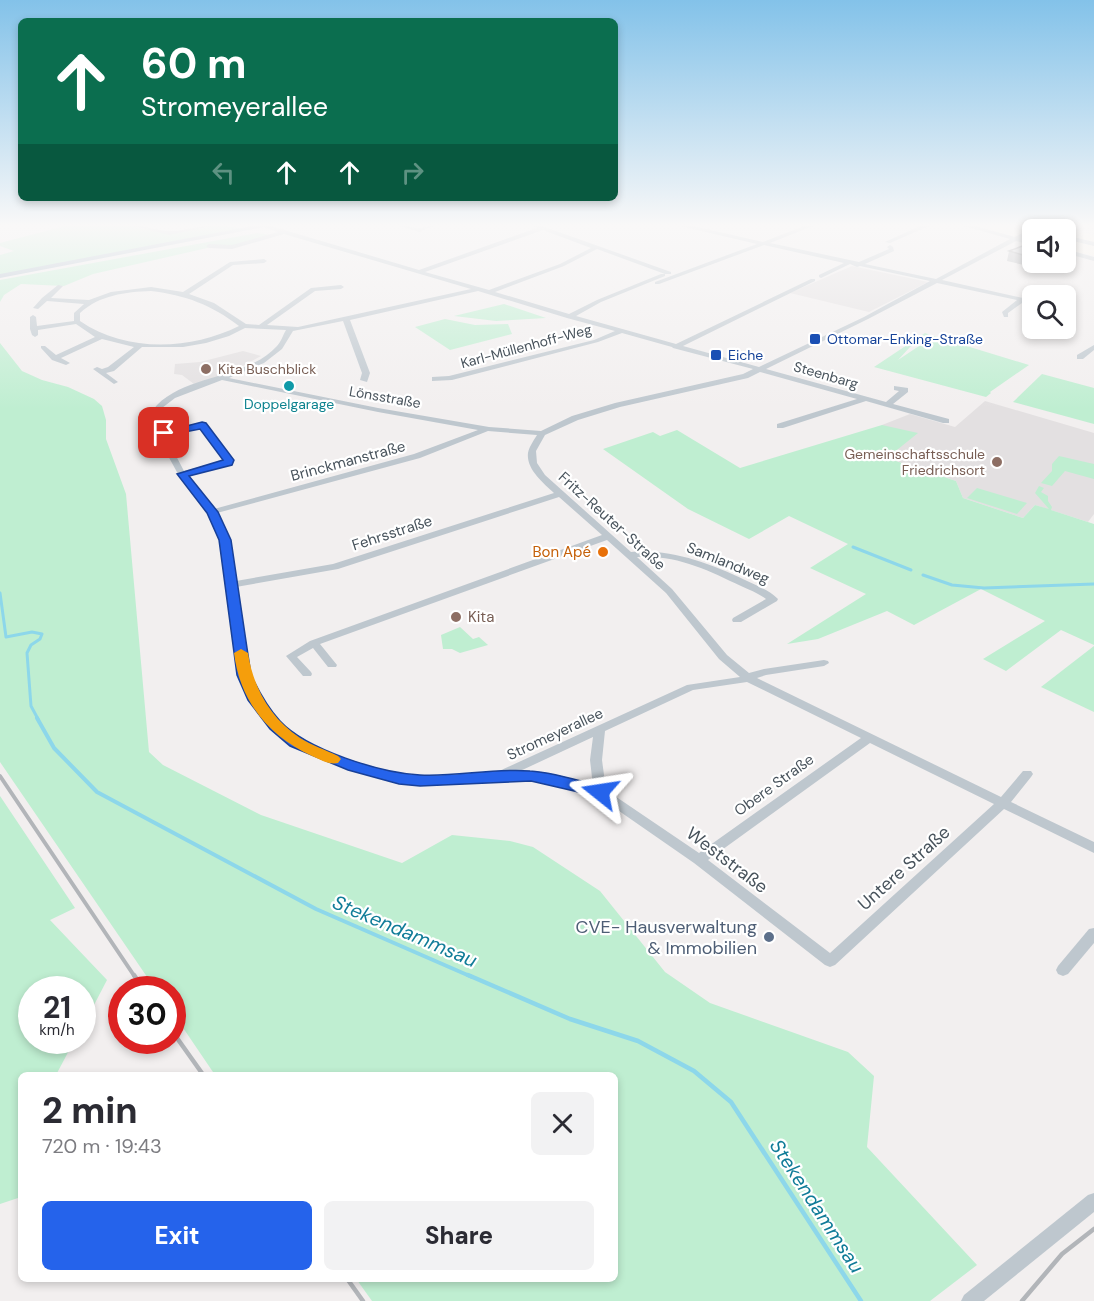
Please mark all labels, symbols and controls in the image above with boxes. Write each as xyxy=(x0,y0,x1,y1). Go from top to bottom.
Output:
text: 60 m xyxy=(141,36,247,91)
icon: ahead xyxy=(42,42,120,120)
text: Stromeyerallee xyxy=(141,89,328,124)
icon: left xyxy=(207,156,240,189)
icon: ahead xyxy=(270,156,303,189)
icon: ahead xyxy=(333,156,366,189)
icon: right xyxy=(396,156,429,189)
map controls xyxy=(1022,219,1076,339)
button: sound xyxy=(1022,219,1076,273)
button: search xyxy=(1022,285,1076,339)
street label: Karl-Müllenhoff-Weg xyxy=(459,320,594,372)
place label: Ottomar-Enking-Straße xyxy=(827,330,983,348)
marker: Ottomar-Enking-Straße xyxy=(808,332,822,346)
place label: Eiche xyxy=(728,346,763,364)
marker: Eiche xyxy=(709,348,723,362)
street label: Steenbarg xyxy=(792,357,861,393)
place label: Kita Buschblick xyxy=(218,360,316,378)
marker: Kita Buschblick xyxy=(199,362,213,376)
marker: Doppelgarage xyxy=(282,379,296,393)
street label: Lönsstraße xyxy=(348,382,422,412)
place label: Doppelgarage xyxy=(244,395,334,413)
pin xyxy=(138,407,189,458)
icon: arrive xyxy=(147,416,180,449)
street label: Brinckmanstraße xyxy=(288,436,408,486)
place label: Gemeinschaftsschule Friedrichsort xyxy=(844,445,985,479)
marker: Gemeinschaftsschule Friedrichsort xyxy=(990,455,1004,469)
street label: Fritz-Reuter-Straße xyxy=(554,467,670,575)
street label: Fehrsstraße xyxy=(349,511,435,555)
street label: Samlandweg xyxy=(684,537,772,589)
place label: Bon Apé xyxy=(533,542,591,562)
marker: Bon Apé xyxy=(596,545,610,559)
place label: Kita xyxy=(468,607,494,627)
marker: Kita xyxy=(449,610,463,624)
street label: Stromeyerallee xyxy=(504,703,606,765)
street label: Obere Straße xyxy=(730,749,818,821)
position arrow xyxy=(568,760,632,824)
street label: Untere Straße xyxy=(853,820,955,916)
street label: Weststraße xyxy=(681,821,773,899)
water label: Stekendammsau xyxy=(329,889,481,973)
place label: CVE- Hausverwaltung & Immobilien xyxy=(576,915,757,960)
marker: CVE- Hausverwaltung & Immobilien xyxy=(762,930,776,944)
speed limit sign: 30 xyxy=(108,976,186,1054)
text: 21 xyxy=(43,988,71,1027)
text: km/h xyxy=(39,1020,75,1040)
text: 2 min xyxy=(42,1087,138,1134)
button: close xyxy=(531,1092,594,1155)
text: 720 m · 19:43 xyxy=(42,1133,162,1159)
water label: Stekendammsau xyxy=(764,1134,870,1278)
button: Exit xyxy=(42,1201,312,1270)
button: Share xyxy=(324,1201,594,1270)

